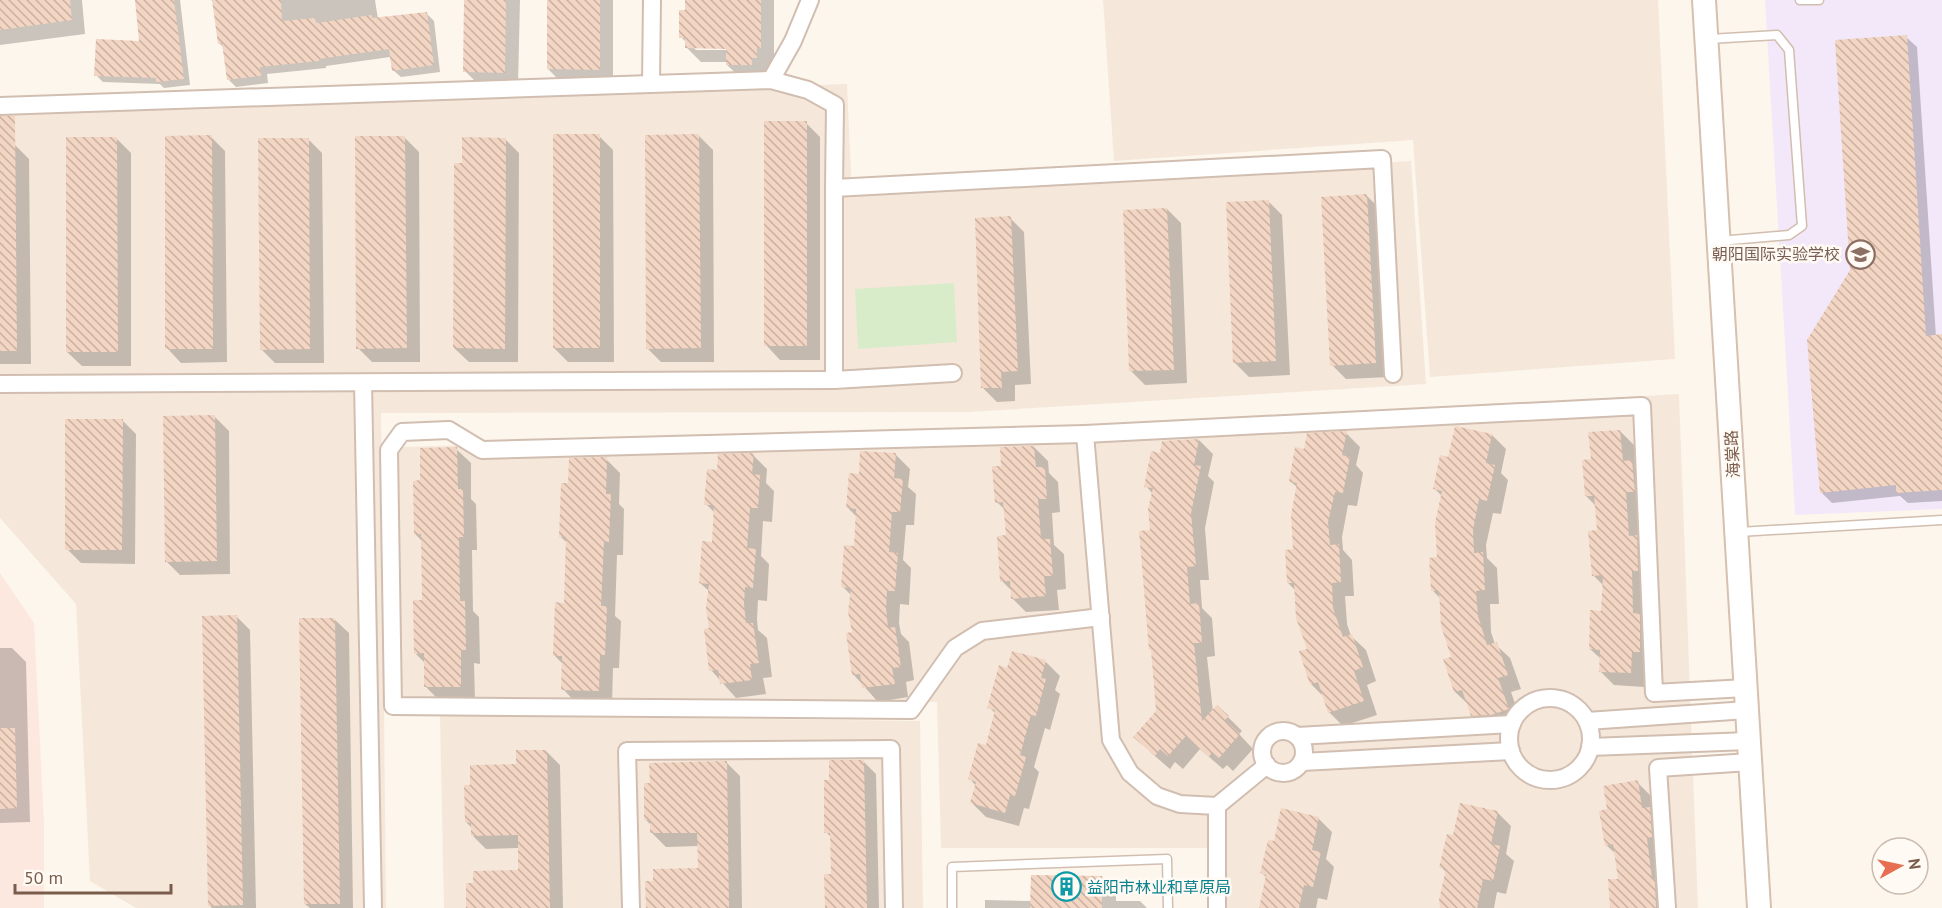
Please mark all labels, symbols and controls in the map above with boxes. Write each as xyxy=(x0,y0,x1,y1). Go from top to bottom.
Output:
school or university icon: 朝阳国际实验学校 xyxy=(1845,238,1877,270)
place label: 朝阳国际实验学校 xyxy=(1712,244,1840,264)
street label: 海棠路 xyxy=(1721,430,1743,478)
north arrow xyxy=(1870,836,1930,896)
scale bar xyxy=(15,857,171,895)
text: N xyxy=(1904,857,1925,871)
text: 50 m xyxy=(24,866,63,889)
building icon: 益阳市林业和草原局 xyxy=(1050,871,1082,903)
place label: 益阳市林业和草原局 xyxy=(1087,877,1231,897)

